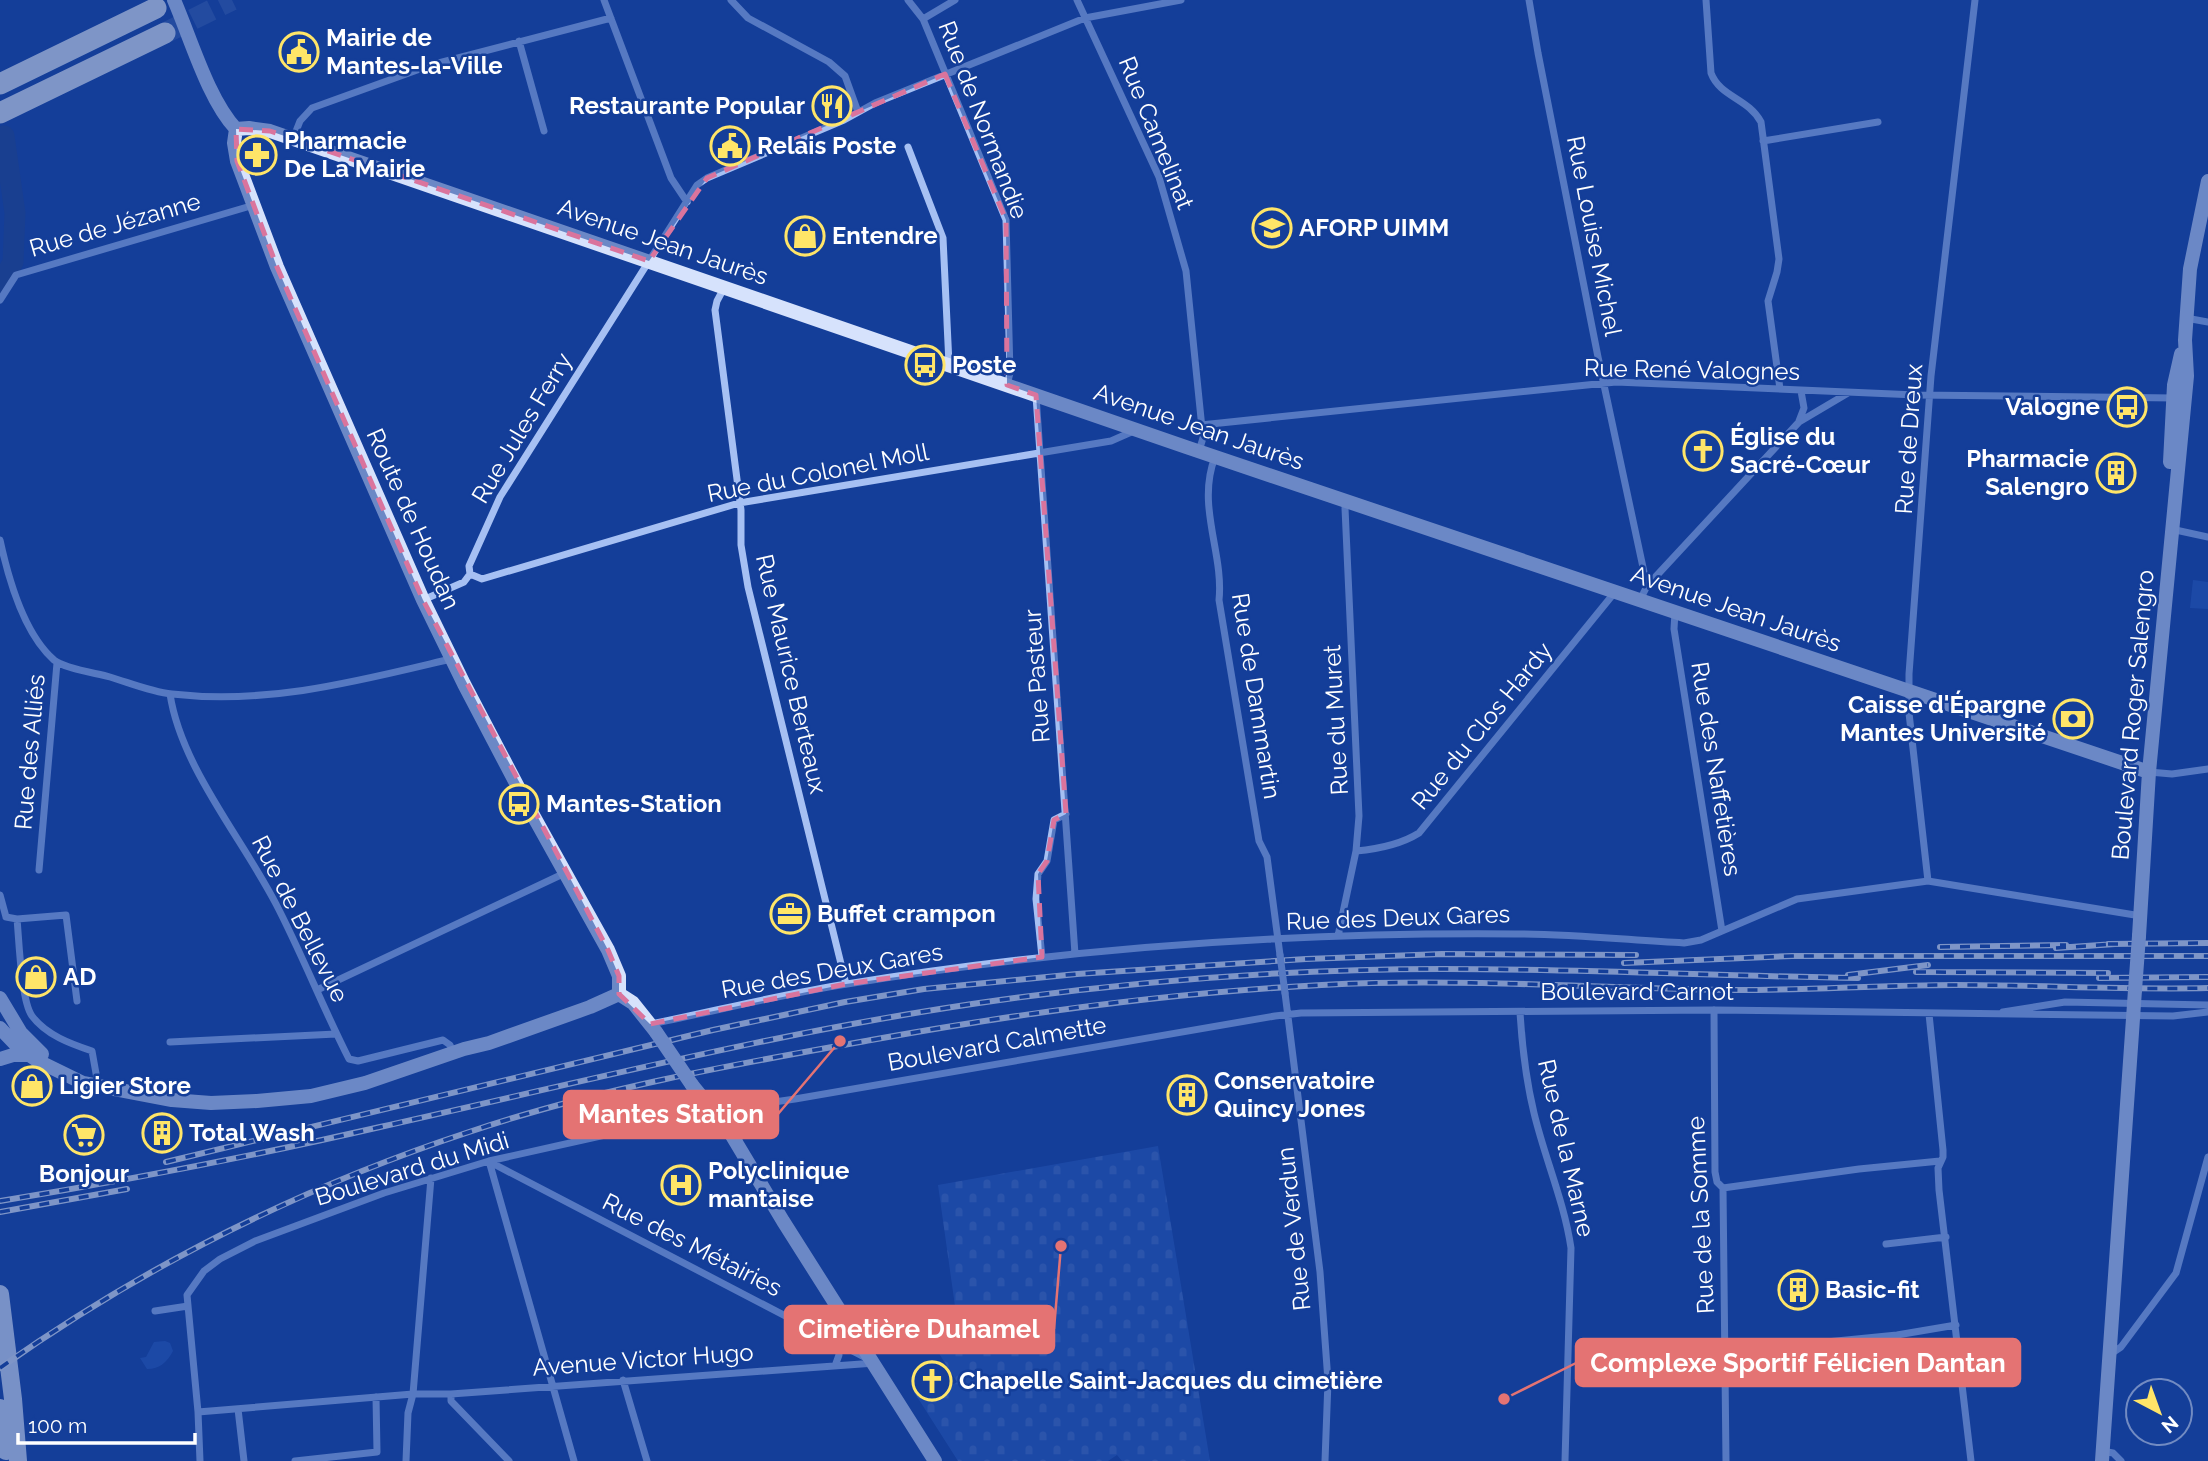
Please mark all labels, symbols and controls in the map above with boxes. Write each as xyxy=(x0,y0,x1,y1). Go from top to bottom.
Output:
street label: Rue de Normandie xyxy=(932,17,1035,223)
place label: Mairie de Mantes-la-Ville xyxy=(326,23,503,80)
public building icon: Mairie de Mantes-la-Ville xyxy=(278,31,320,73)
street label: Rue Camelinat xyxy=(1113,52,1200,214)
restaurant icon: Restaurante Popular xyxy=(811,85,853,127)
place label: Restaurante Popular xyxy=(569,91,805,120)
public building icon: Relais Poste xyxy=(709,125,751,167)
place label: Pharmacie De La Mairie xyxy=(284,126,425,183)
place label: Relais Poste xyxy=(757,131,897,160)
street label: Rue Louise Michel xyxy=(1561,133,1628,339)
pharmacy icon: Pharmacie De La Mairie xyxy=(236,134,278,176)
street label: Rue de Jézanne xyxy=(26,186,204,263)
street label: Avenue Jean Jaurès xyxy=(554,192,772,291)
school or university icon: AFORP UIMM xyxy=(1251,207,1293,249)
place label: AFORP UIMM xyxy=(1299,213,1449,242)
shop icon: Entendre xyxy=(784,215,826,257)
place label: Entendre xyxy=(832,221,938,250)
bus stop icon: Poste xyxy=(904,344,946,386)
street label: Rue Jules Ferry xyxy=(465,347,578,508)
place label: Poste xyxy=(952,350,1016,379)
street label: Rue René Valognes xyxy=(1584,353,1800,386)
street label: Rue de Dreux xyxy=(1889,363,1928,515)
street label: Avenue Jean Jaurès xyxy=(1090,377,1308,476)
bus stop icon: Valogne xyxy=(2106,386,2148,428)
place label: Valogne xyxy=(2005,392,2100,421)
place label: Église du Sacré-Cœur xyxy=(1730,422,1870,479)
street label: Route de Houdan xyxy=(361,424,466,614)
church icon: Église du Sacré-Cœur xyxy=(1682,430,1724,472)
street label: Rue du Colonel Moll xyxy=(705,437,932,508)
place label: Pharmacie Salengro xyxy=(1966,444,2089,501)
building icon: Pharmacie Salengro xyxy=(2095,452,2137,494)
street label: Rue Maurice Berteaux xyxy=(750,551,833,797)
street label: Avenue Jean Jaurès xyxy=(1627,559,1845,658)
street label: Boulevard Roger Salengro xyxy=(2105,569,2160,861)
street label: Rue de Dammartin xyxy=(1226,591,1287,801)
street label: Rue Pasteur xyxy=(1017,608,1056,744)
street label: Rue du Clos Hardy xyxy=(1405,636,1558,815)
street label: Rue du Muret xyxy=(1317,644,1354,796)
street label: Rue des Naffetières xyxy=(1685,660,1748,878)
street label: Rue des Alliés xyxy=(8,673,51,831)
place label: Caisse d'Épargne Mantes Université xyxy=(1840,690,2046,747)
bank icon: Caisse d'Épargne Mantes Université xyxy=(2052,698,2094,740)
bus stop icon: Mantes-Station xyxy=(498,783,540,825)
place label: Mantes-Station xyxy=(546,789,722,818)
street label: Rue de Bellevue xyxy=(246,831,355,1007)
office icon: Buffet crampon xyxy=(769,893,811,935)
place label: Buffet crampon xyxy=(817,899,996,928)
street label: Rue des Deux Gares xyxy=(1285,899,1511,936)
street label: Rue des Deux Gares xyxy=(719,937,945,1004)
shop icon: AD xyxy=(15,956,57,998)
place label: AD xyxy=(63,962,96,991)
street label: Boulevard Carnot xyxy=(1540,977,1734,1006)
street label: Boulevard Calmette xyxy=(885,1010,1109,1077)
street label: Rue de la Marne xyxy=(1532,1056,1601,1239)
shop icon: Ligier Store xyxy=(11,1065,53,1107)
place label: Conservatoire Quincy Jones xyxy=(1214,1066,1375,1123)
place label: Ligier Store xyxy=(59,1071,191,1100)
building icon: Conservatoire Quincy Jones xyxy=(1166,1074,1208,1116)
callout: Mantes Station xyxy=(564,1091,778,1138)
text: Mantes Station xyxy=(578,1099,764,1129)
building icon: Total Wash xyxy=(141,1112,183,1154)
supermarket icon: Bonjour xyxy=(63,1114,105,1156)
street label: Rue de la Somme xyxy=(1681,1115,1720,1315)
place label: Total Wash xyxy=(189,1118,315,1147)
street label: Boulevard du Midi xyxy=(311,1125,512,1212)
street label: Rue de Verdun xyxy=(1270,1146,1317,1312)
place label: Polyclinique mantaise xyxy=(708,1156,849,1213)
place label: Bonjour xyxy=(39,1159,129,1188)
hospital icon: Polyclinique mantaise xyxy=(660,1164,702,1206)
street label: Rue des Métairies xyxy=(598,1187,787,1302)
building icon: Basic-fit xyxy=(1777,1269,1819,1311)
place label: Basic-fit xyxy=(1825,1275,1920,1304)
callout: Cimetière Duhamel xyxy=(785,1306,1054,1353)
text: Cimetière Duhamel xyxy=(798,1314,1040,1344)
street label: Avenue Victor Hugo xyxy=(532,1337,754,1382)
callout: Complexe Sportif Félicien Dantan xyxy=(1576,1339,2020,1386)
text: Complexe Sportif Félicien Dantan xyxy=(1590,1348,2006,1378)
church icon: Chapelle Saint-Jacques du cimetière xyxy=(911,1360,953,1402)
place label: Chapelle Saint-Jacques du cimetière xyxy=(959,1366,1383,1395)
north arrow xyxy=(2124,1377,2194,1447)
scale bar xyxy=(18,1402,194,1446)
text: N xyxy=(2157,1412,2183,1438)
text: 100 m xyxy=(28,1413,87,1438)

